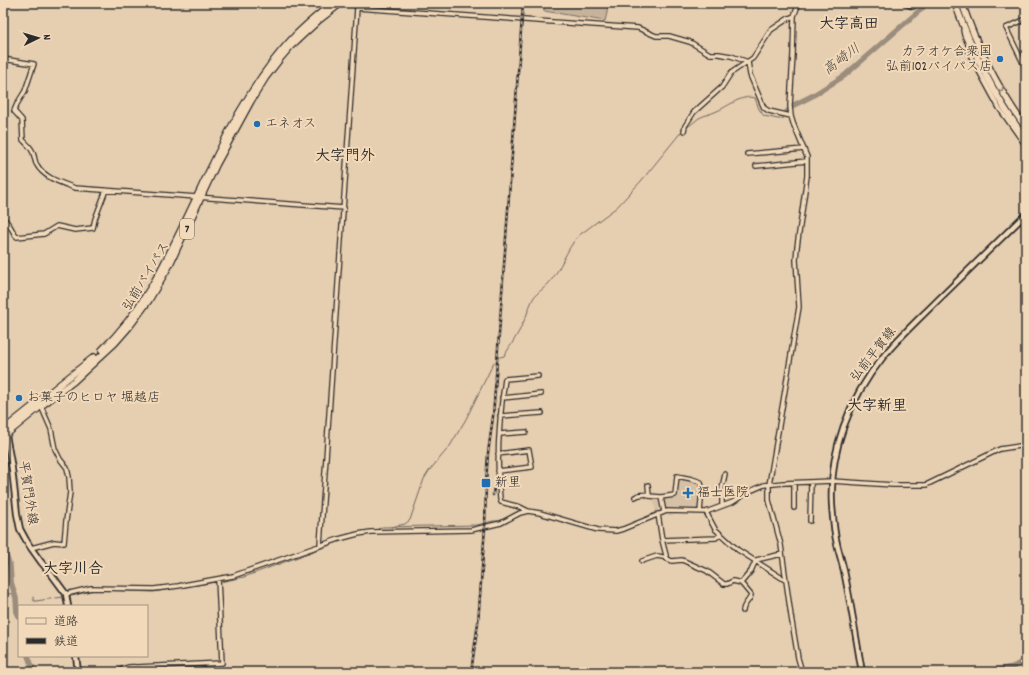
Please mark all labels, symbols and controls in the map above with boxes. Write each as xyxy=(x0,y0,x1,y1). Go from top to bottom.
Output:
district label: 大字高田 xyxy=(819,14,879,36)
north arrow xyxy=(18,18,58,58)
text: N xyxy=(38,34,54,41)
water label: 高崎川 xyxy=(819,39,865,81)
place label: カラオケ合衆国 弘前102バイパス店 xyxy=(886,43,992,77)
marker: カラオケ合衆国 弘前102バイパス店 xyxy=(995,54,1005,64)
one-way arrow xyxy=(997,85,1004,92)
place label: エネオス xyxy=(265,115,316,134)
marker: エネオス xyxy=(252,119,262,129)
district label: 大字門外 xyxy=(315,146,375,168)
road number: 7 xyxy=(180,219,194,239)
street label: 弘前バイパス xyxy=(119,239,175,315)
street label: 弘前平賀線 xyxy=(847,323,902,386)
place label: お菓子のヒロヤ 堀越店 xyxy=(27,389,160,408)
marker: お菓子のヒロヤ 堀越店 xyxy=(14,393,24,403)
district label: 大字新里 xyxy=(847,396,907,418)
street label: 平賀門外線 xyxy=(13,459,42,528)
place label: 新里 xyxy=(495,474,521,493)
marker: 新里 xyxy=(480,477,492,489)
place label: 福士医院 xyxy=(697,484,749,503)
marker: 福士医院 xyxy=(682,487,694,499)
district label: 大字川合 xyxy=(43,559,103,581)
legend xyxy=(18,605,148,657)
text: 道路 xyxy=(54,614,78,631)
text: 鉄道 xyxy=(54,634,78,651)

